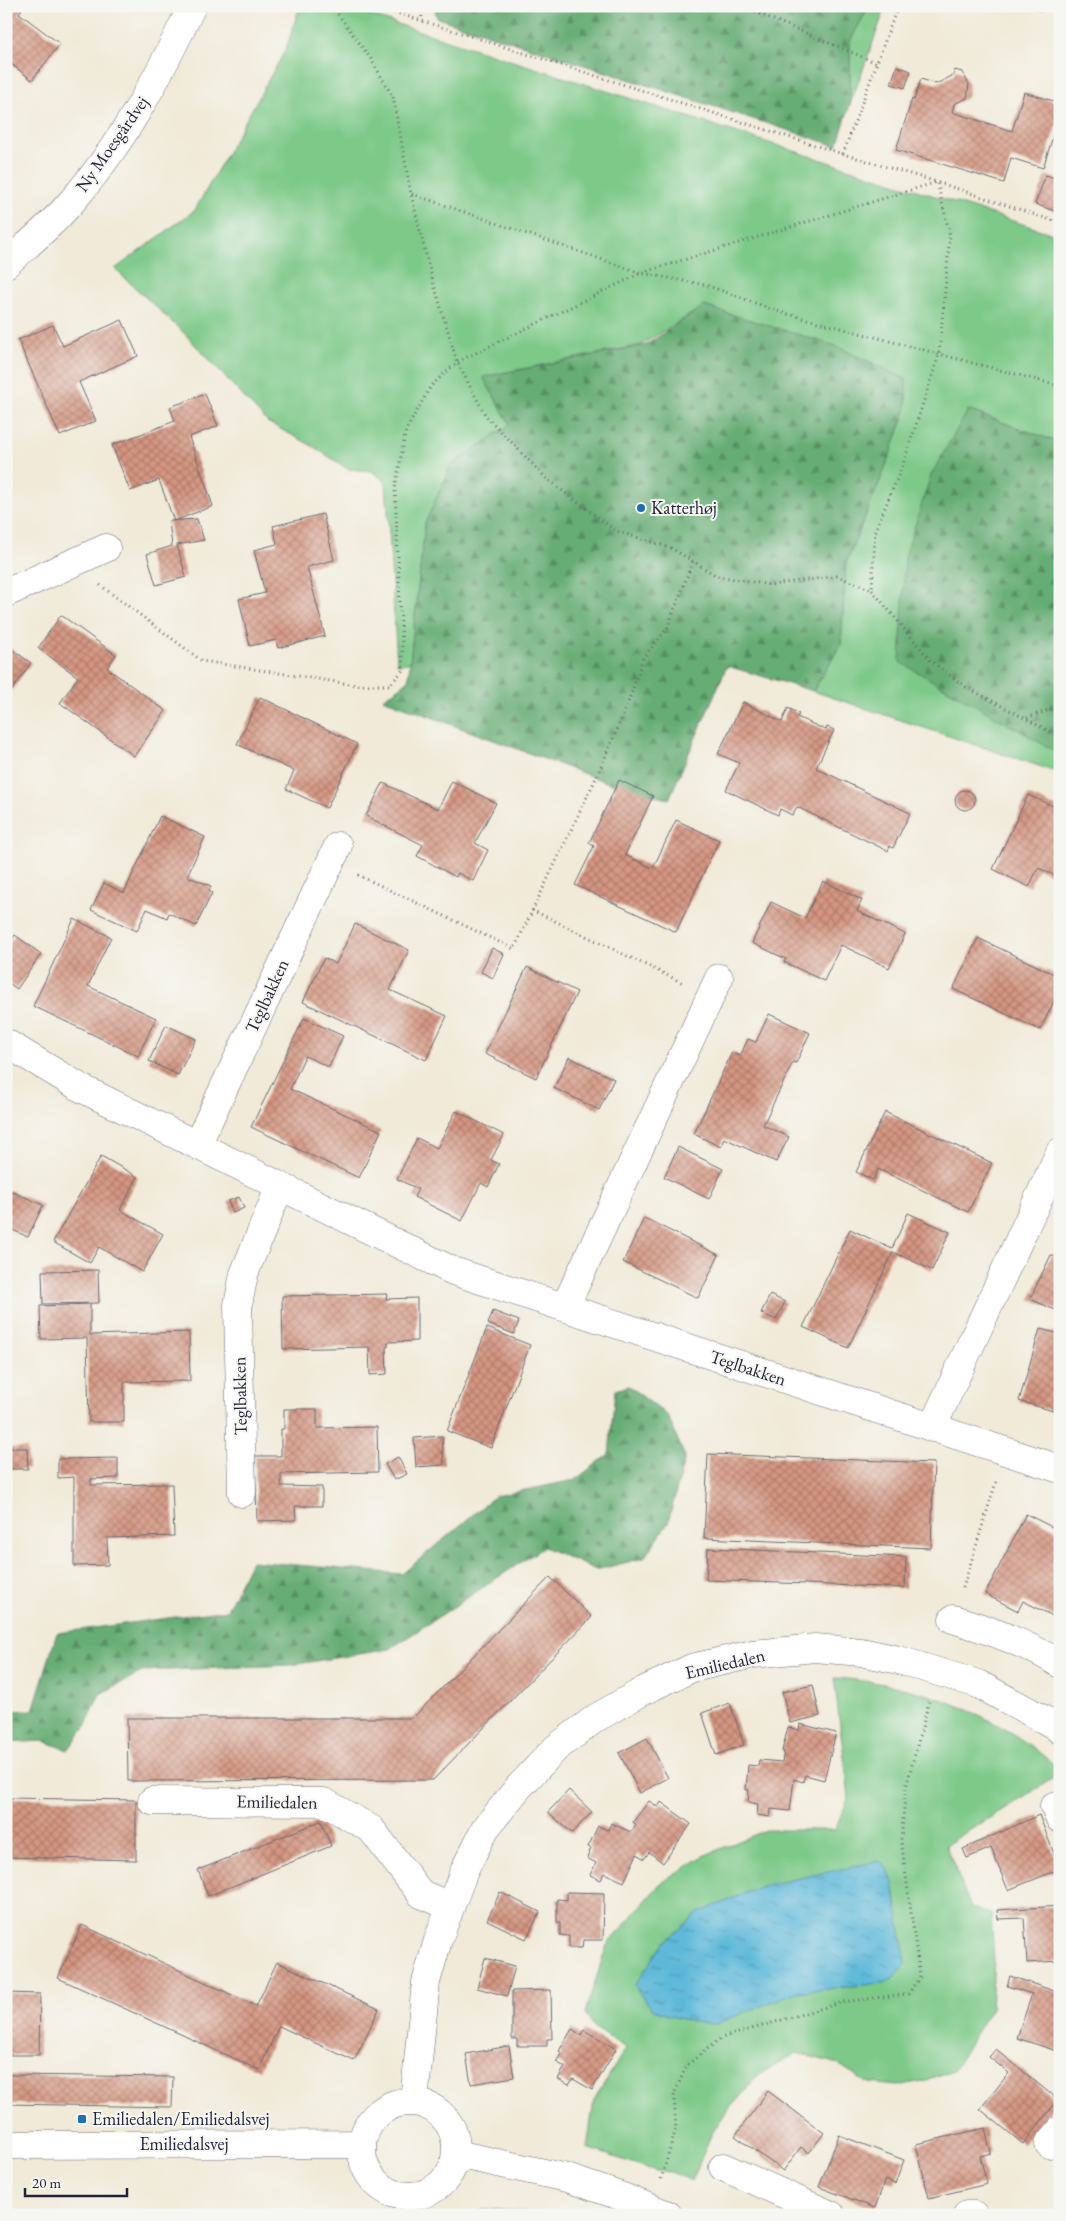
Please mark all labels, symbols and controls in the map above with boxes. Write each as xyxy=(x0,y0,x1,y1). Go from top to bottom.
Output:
street label: Ny Moesgårdvej xyxy=(70,91,153,196)
place label: Katterhøj xyxy=(651,496,717,519)
marker: Katterhøj xyxy=(635,502,647,514)
street label: Teglbakken xyxy=(239,955,294,1036)
street label: Teglbakken xyxy=(707,1344,790,1391)
street label: Teglbakken xyxy=(227,1356,252,1436)
street label: Emiliedalen xyxy=(683,1643,768,1684)
street label: Emiliedalen xyxy=(236,1789,318,1814)
place label: Emiliedalen/Emiliedalsvej xyxy=(92,2107,270,2130)
marker: Emiliedalen/Emiliedalsvej xyxy=(76,2113,88,2125)
street label: Emiliedalsvej xyxy=(139,2132,229,2155)
scale bar xyxy=(25,2166,128,2198)
text: 20 m xyxy=(32,2173,61,2192)

